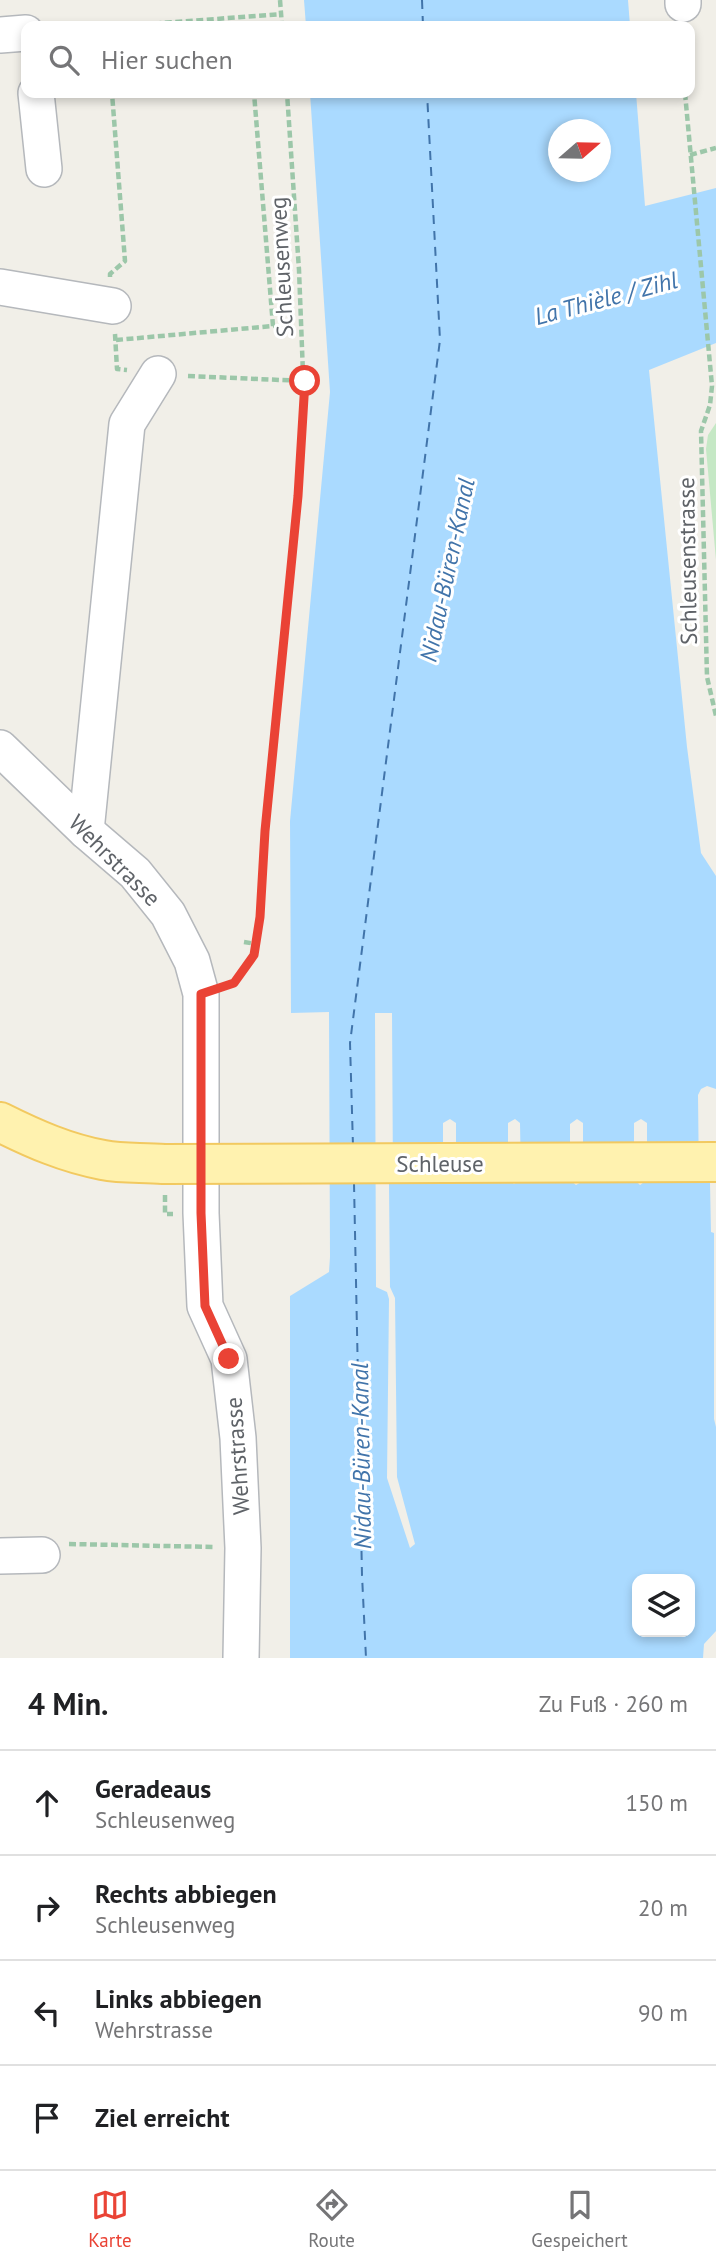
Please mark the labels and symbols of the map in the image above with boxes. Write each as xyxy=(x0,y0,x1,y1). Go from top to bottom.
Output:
north arrow xyxy=(548,119,611,182)
street label: Schleusenweg xyxy=(263,196,299,338)
water label: La Thièle / Zihl xyxy=(531,264,681,332)
route start xyxy=(289,365,320,396)
water label: Nidau-Büren-Kanal xyxy=(412,475,482,665)
street label: Schleusenstrasse xyxy=(671,477,703,645)
street label: Wehrstrasse xyxy=(63,808,167,912)
street label: Schleuse xyxy=(396,1149,484,1178)
route end xyxy=(213,1343,244,1374)
water label: Nidau-Büren-Kanal xyxy=(344,1362,378,1550)
street label: Wehrstrasse xyxy=(218,1396,256,1516)

